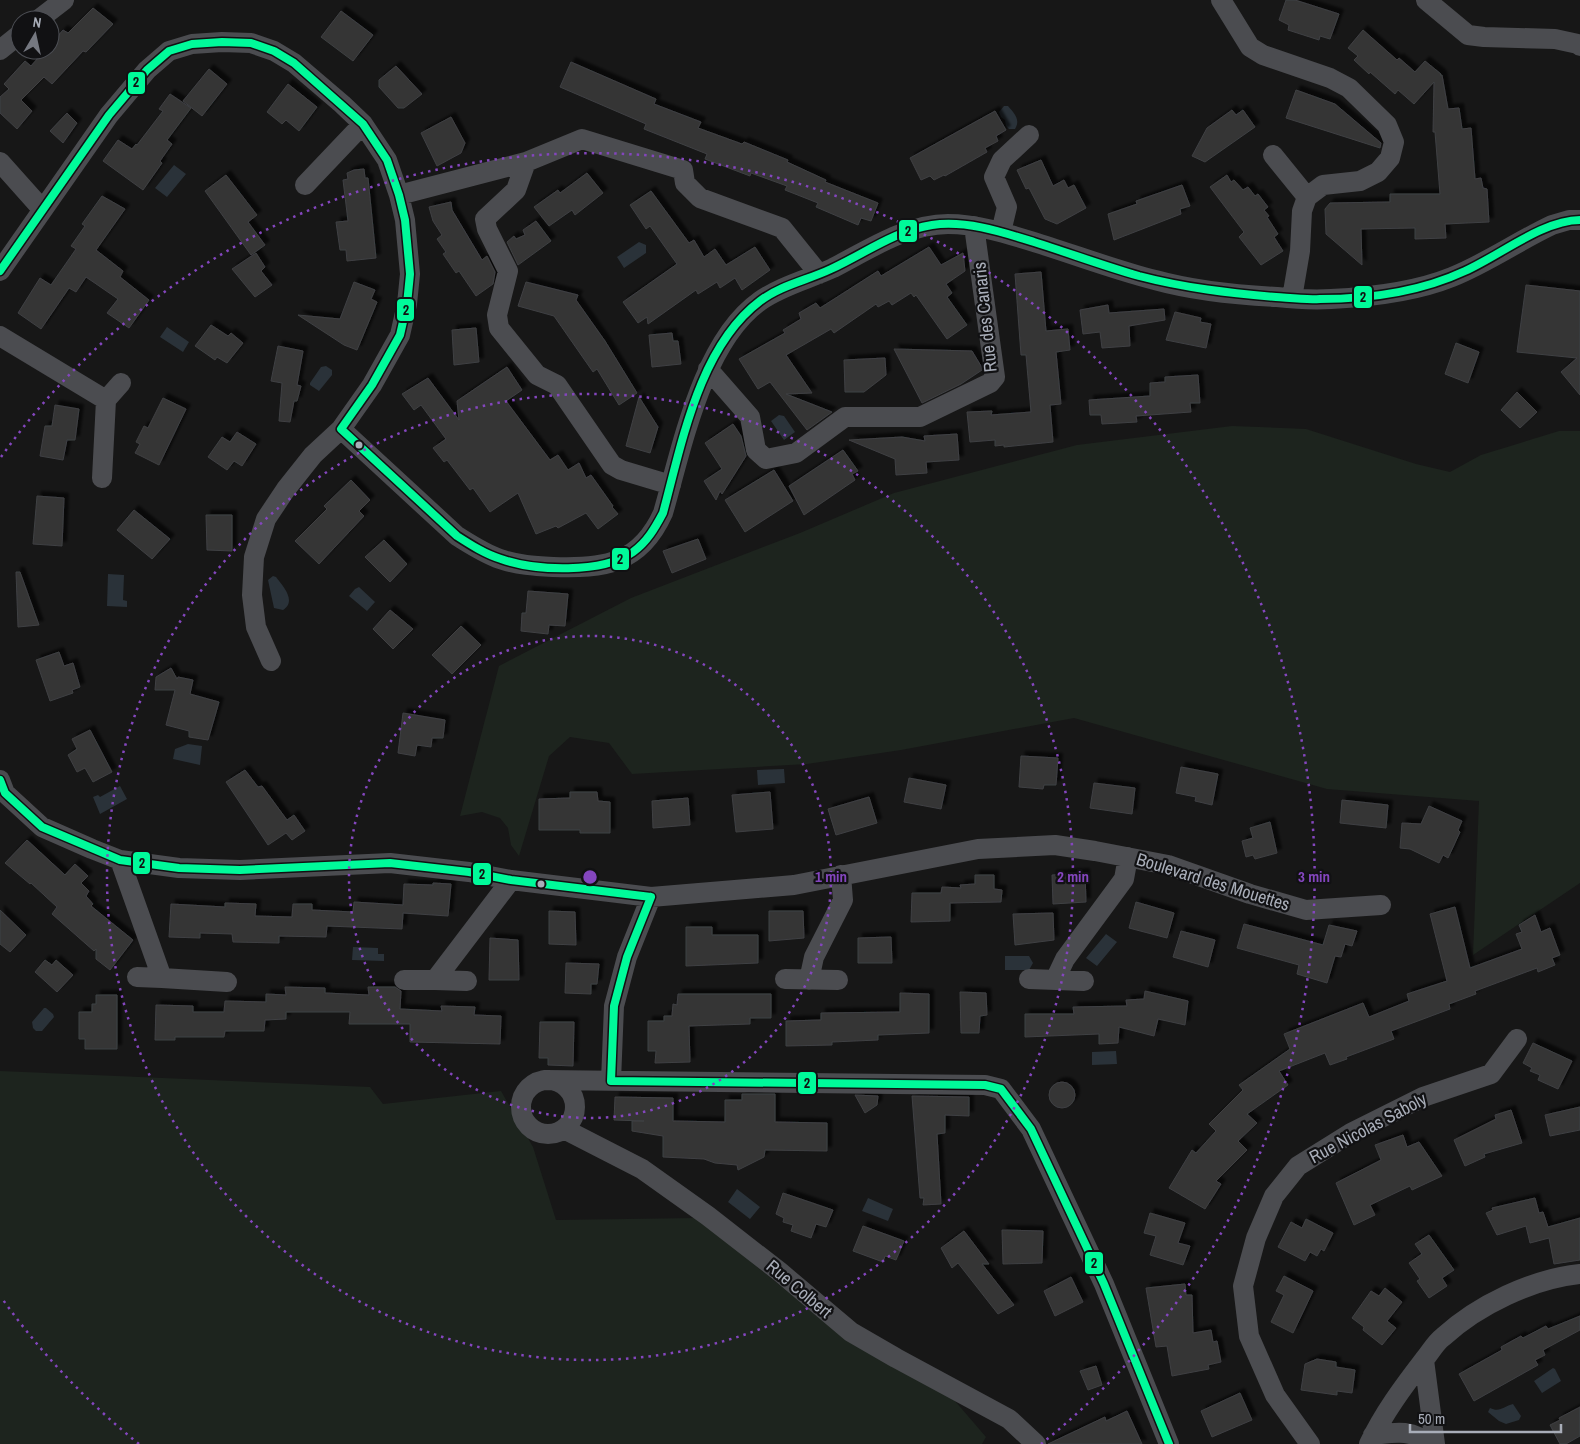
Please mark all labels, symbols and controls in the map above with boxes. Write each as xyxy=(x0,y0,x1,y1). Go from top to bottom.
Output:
north arrow xyxy=(10,10,60,60)
text: N xyxy=(32,13,43,32)
line badge: 2 xyxy=(127,71,146,95)
text: 2 xyxy=(133,73,139,91)
line badge: 2 xyxy=(898,219,918,243)
text: 2 xyxy=(905,222,911,240)
street label: Rue des Canaris xyxy=(966,261,1003,373)
line badge: 2 xyxy=(1353,285,1373,309)
text: 2 xyxy=(1360,288,1366,306)
line badge: 2 xyxy=(396,298,415,322)
text: 2 xyxy=(403,301,409,319)
unlabelled marker xyxy=(354,440,364,450)
line badge: 2 xyxy=(611,547,630,571)
text: 2 xyxy=(617,550,623,568)
street label: Boulevard des Mouettes xyxy=(1133,846,1293,917)
line badge: 2 xyxy=(132,851,151,875)
text: 2 xyxy=(139,854,145,872)
line badge: 2 xyxy=(472,862,492,886)
text: 2 xyxy=(479,865,485,883)
text: 1 min xyxy=(815,866,847,887)
text: 2 min xyxy=(1057,866,1089,887)
text: 3 min xyxy=(1298,866,1330,887)
centre of rings xyxy=(581,868,599,886)
unlabelled marker xyxy=(536,879,546,889)
line badge: 2 xyxy=(797,1071,817,1095)
text: 2 xyxy=(804,1074,810,1092)
street label: Rue Nicolas Saboly xyxy=(1305,1086,1431,1169)
line badge: 2 xyxy=(1084,1251,1104,1275)
street label: Rue Colbert xyxy=(761,1254,838,1324)
text: 2 xyxy=(1091,1254,1097,1272)
scale bar xyxy=(1410,1402,1561,1434)
text: 50 m xyxy=(1418,1408,1445,1429)

